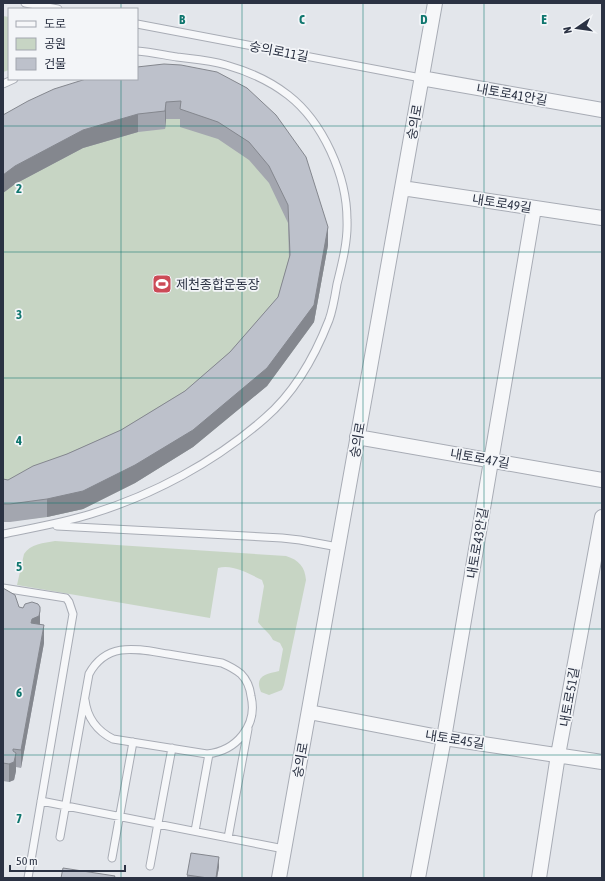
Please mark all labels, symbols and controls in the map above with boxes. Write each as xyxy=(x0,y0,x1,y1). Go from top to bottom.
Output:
legend xyxy=(8,8,138,80)
north arrow xyxy=(557,8,597,48)
text: B xyxy=(179,12,186,27)
text: C xyxy=(299,12,305,27)
text: D xyxy=(420,12,428,27)
text: E xyxy=(541,12,547,27)
text: 도로 xyxy=(44,17,66,31)
text: N xyxy=(561,26,574,35)
text: 공원 xyxy=(44,37,66,51)
street label: 숭의로11길 xyxy=(248,38,310,65)
text: 건물 xyxy=(44,57,66,71)
street label: 내토로41안길 xyxy=(475,81,549,108)
street label: 숭의로 xyxy=(404,103,425,141)
text: 2 xyxy=(16,181,22,196)
street label: 내토로49길 xyxy=(471,191,533,216)
sports icon: 제천종합운동장 xyxy=(151,273,173,295)
place label: 제천종합운동장 xyxy=(176,277,260,292)
text: 3 xyxy=(16,307,22,322)
street label: 숭의로 xyxy=(347,421,368,459)
text: 4 xyxy=(15,433,22,448)
street label: 내토로47길 xyxy=(449,446,511,471)
street label: 내토로43안길 xyxy=(464,506,491,580)
text: 5 xyxy=(16,559,22,574)
street label: 내토로51길 xyxy=(557,666,582,728)
text: 6 xyxy=(16,685,22,700)
street label: 내토로45길 xyxy=(424,727,486,752)
street label: 숭의로 xyxy=(290,741,311,779)
text: 7 xyxy=(16,811,22,826)
scale bar xyxy=(10,847,125,873)
text: 50 m xyxy=(16,854,38,868)

